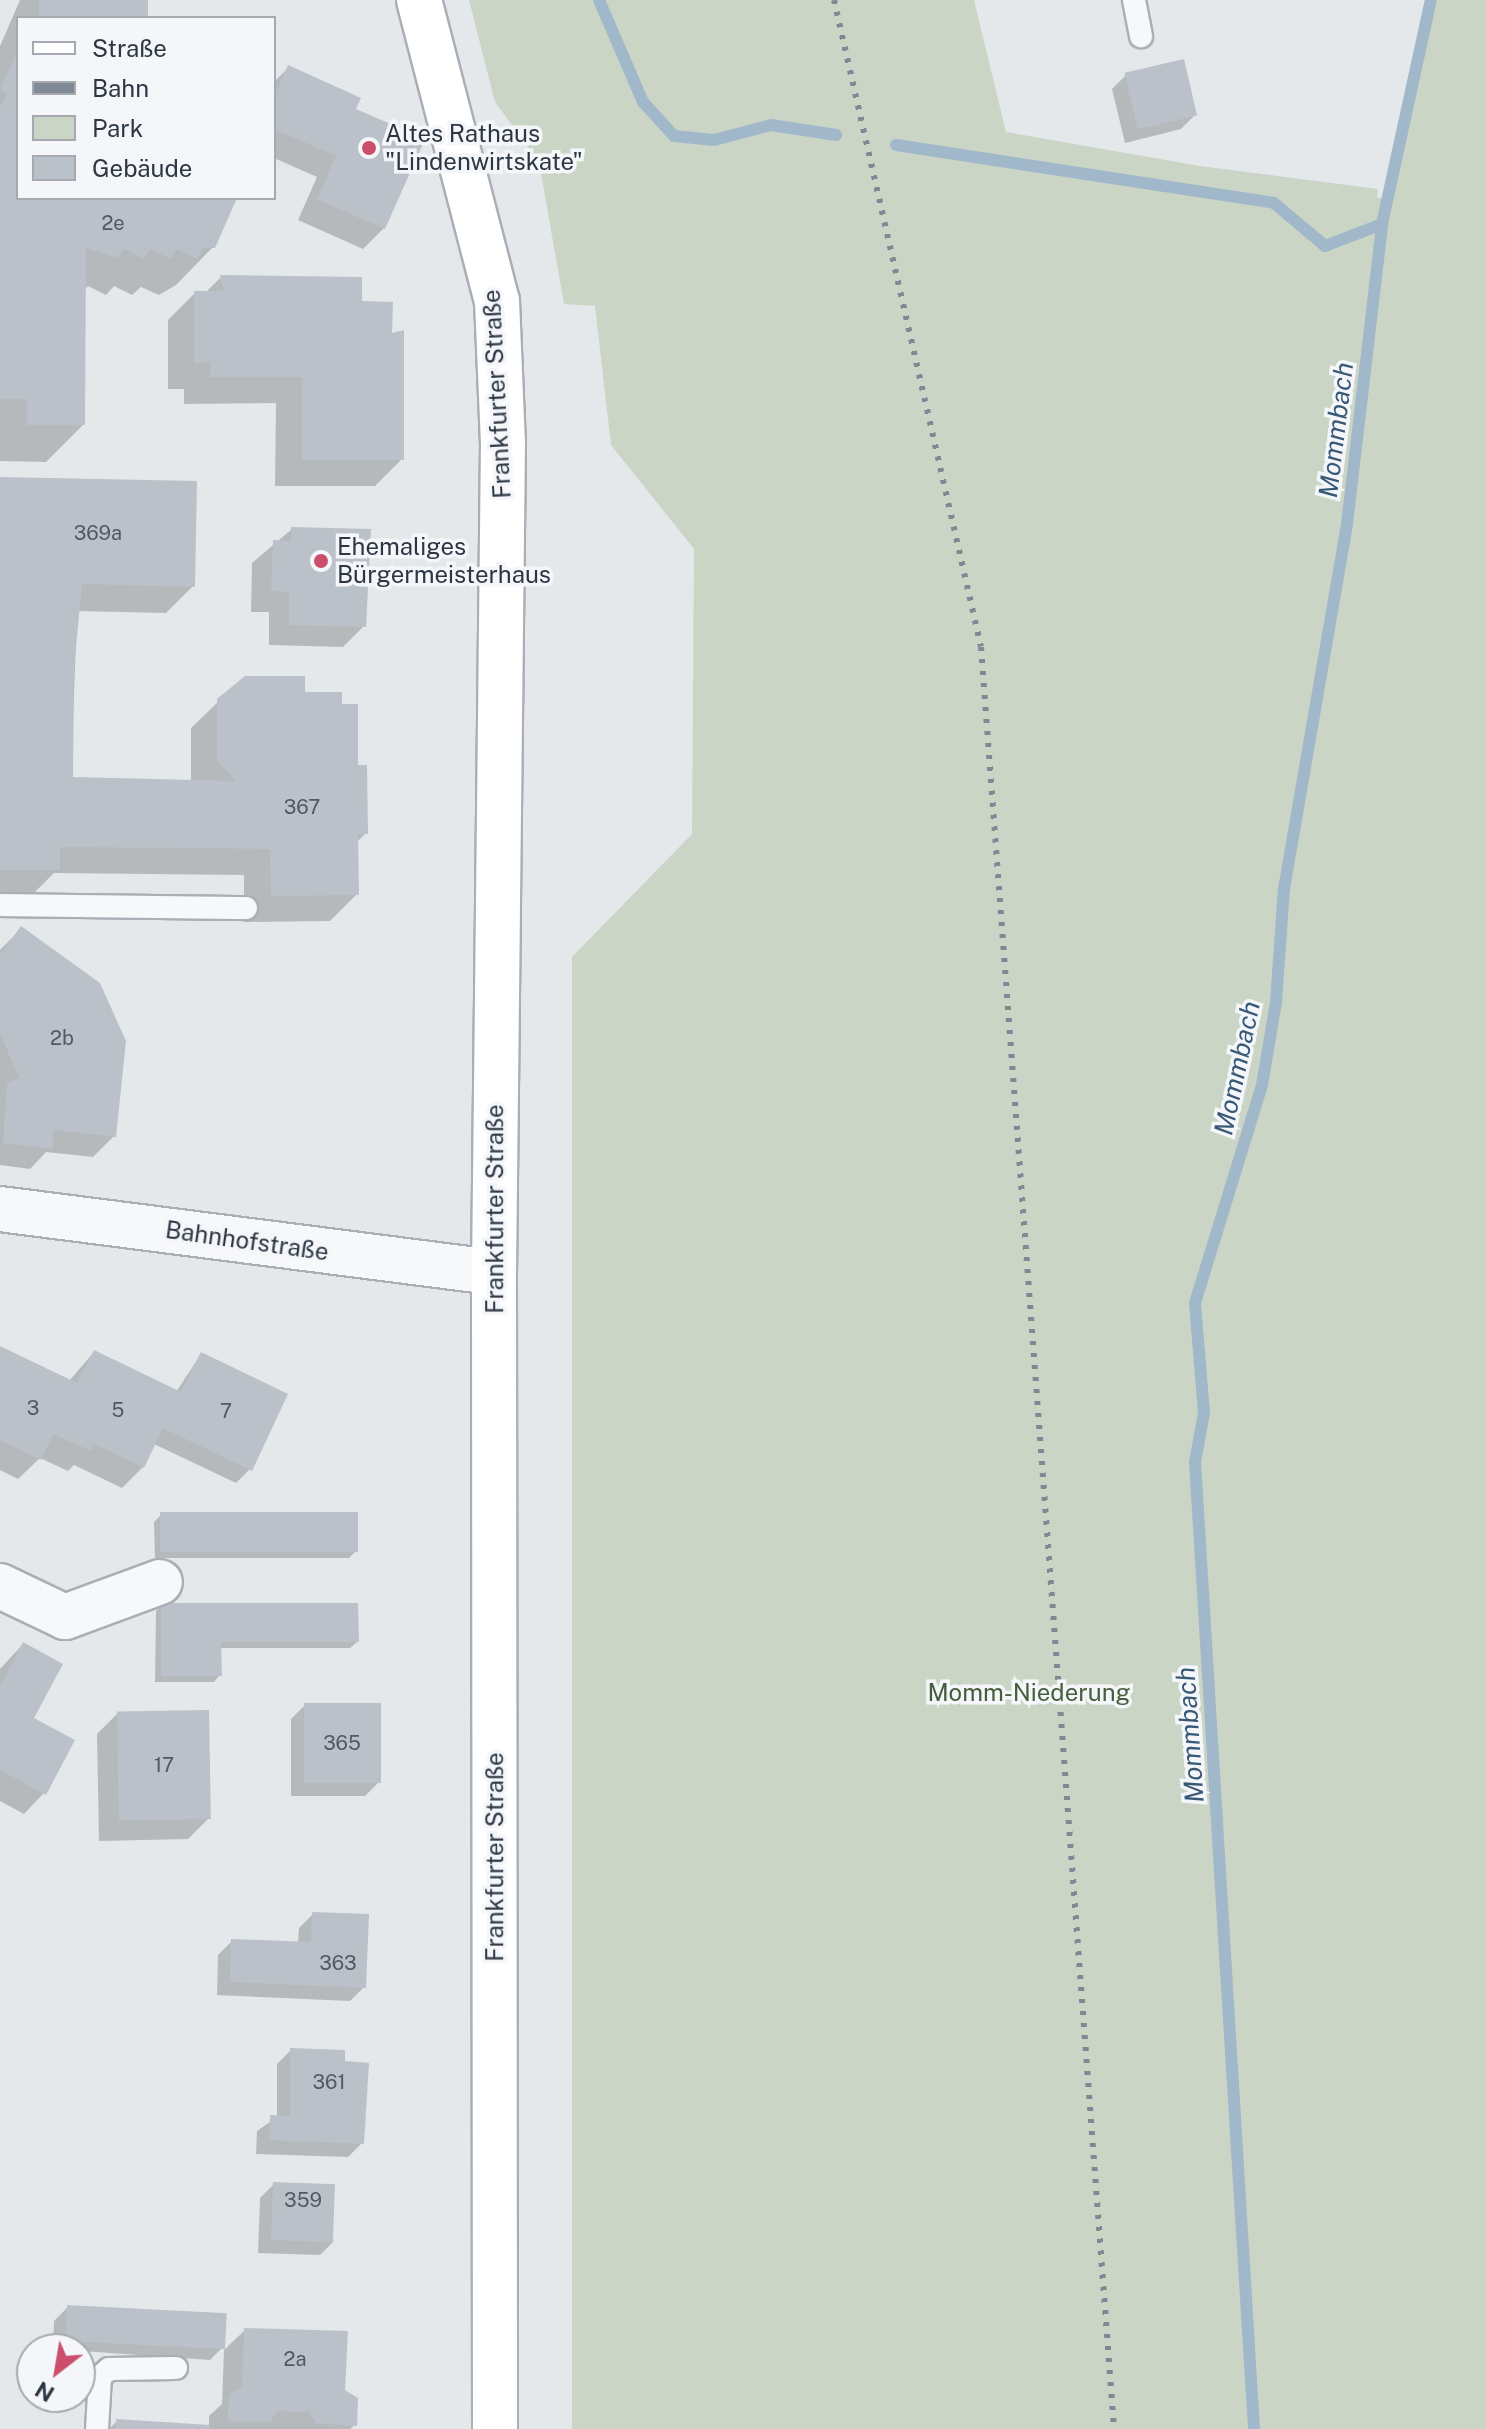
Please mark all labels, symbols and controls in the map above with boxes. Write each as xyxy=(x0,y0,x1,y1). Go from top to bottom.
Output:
legend xyxy=(16,16,276,200)
text: Straße xyxy=(92,34,167,62)
text: Bahn xyxy=(92,74,149,102)
text: Park xyxy=(92,114,143,142)
place label: Altes Rathaus "Lindenwirtskate" xyxy=(385,120,583,176)
marker: Altes Rathaus "Lindenwirtskate" xyxy=(360,139,378,157)
text: Gebäude xyxy=(92,154,192,182)
house number: 2e xyxy=(101,211,125,235)
street label: Frankfurter Straße xyxy=(477,289,517,499)
water label: Mommbach xyxy=(1312,361,1360,499)
house number: 369a xyxy=(74,521,122,545)
place label: Ehemaliges Bürgermeisterhaus xyxy=(337,533,551,589)
marker: Ehemaliges Bürgermeisterhaus xyxy=(312,552,330,570)
house number: 367 xyxy=(284,795,320,819)
water label: Mommbach xyxy=(1208,998,1266,1138)
house number: 2b xyxy=(50,1026,74,1050)
street label: Frankfurter Straße xyxy=(481,1104,509,1314)
street label: Bahnhofstraße xyxy=(164,1215,330,1267)
house number: 3 xyxy=(27,1396,39,1420)
house number: 5 xyxy=(112,1398,124,1422)
house number: 7 xyxy=(220,1399,232,1423)
water label: Mommbach xyxy=(1170,1666,1210,1804)
park label: Momm-Niederung xyxy=(927,1679,1131,1707)
house number: 365 xyxy=(323,1731,361,1755)
street label: Frankfurter Straße xyxy=(481,1752,509,1962)
house number: 17 xyxy=(154,1753,174,1777)
house number: 363 xyxy=(319,1951,357,1975)
house number: 361 xyxy=(312,2070,346,2094)
house number: 359 xyxy=(284,2188,322,2212)
north arrow xyxy=(16,2333,96,2413)
house number: 2a xyxy=(284,2347,306,2371)
text: N xyxy=(31,2376,59,2407)

